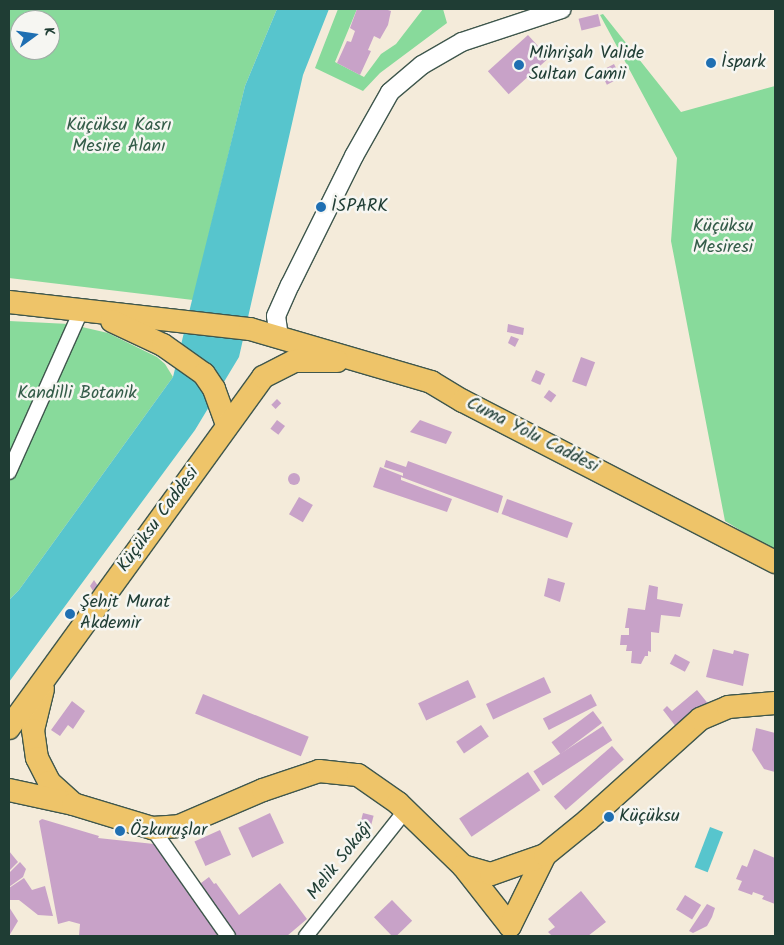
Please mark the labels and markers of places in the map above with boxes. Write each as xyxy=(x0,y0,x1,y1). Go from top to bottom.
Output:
place label: Mihrişah Valide Sultan Camii xyxy=(529,44,644,86)
place label: İspark xyxy=(721,52,766,74)
marker: İspark xyxy=(705,57,717,69)
marker: Mihrişah Valide Sultan Camii xyxy=(513,59,525,71)
place label: İSPARK xyxy=(331,196,388,218)
marker: İSPARK xyxy=(315,201,327,213)
place label: Şehit Murat Akdemir xyxy=(80,593,170,636)
marker: Şehit Murat Akdemir xyxy=(64,608,76,620)
place label: Küçüksu xyxy=(619,806,680,828)
marker: Küçüksu xyxy=(603,811,615,823)
place label: Özkuruşlar xyxy=(130,820,207,842)
marker: Özkuruşlar xyxy=(114,825,126,837)

